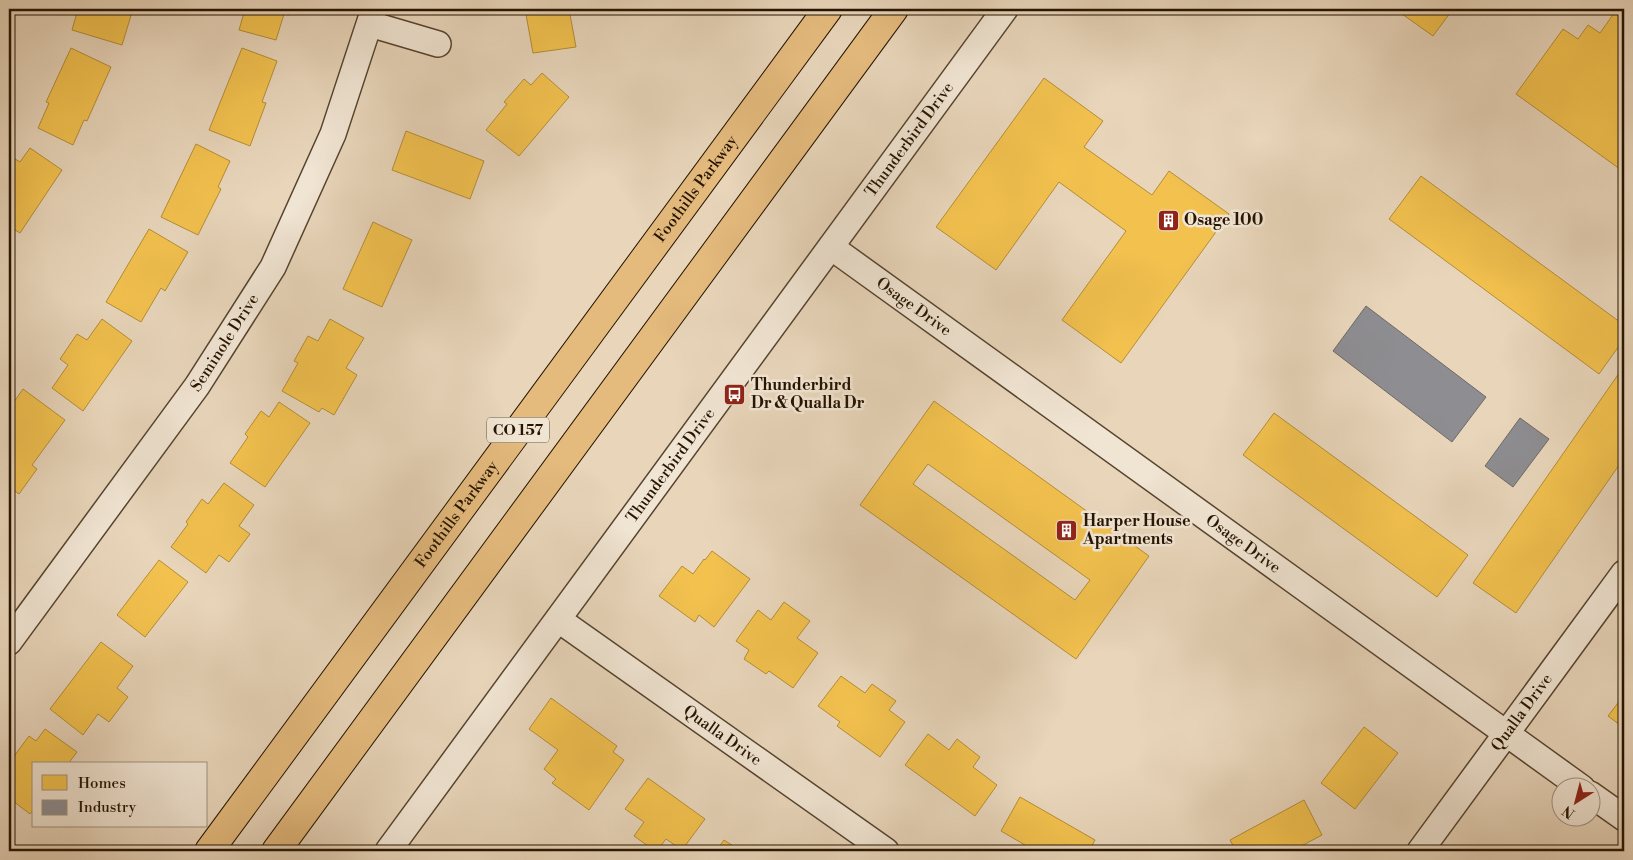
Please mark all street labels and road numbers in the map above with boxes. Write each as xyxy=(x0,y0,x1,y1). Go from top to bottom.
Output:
street label: Thunderbird Drive xyxy=(861,78,958,201)
street label: Foothills Parkway xyxy=(650,131,742,246)
street label: Osage Drive xyxy=(872,273,955,340)
street label: Seminole Drive xyxy=(186,290,263,396)
street label: Thunderbird Drive xyxy=(622,404,719,527)
road number: CO 157 xyxy=(487,418,549,442)
street label: Foothills Parkway xyxy=(411,457,503,572)
street label: Osage Drive xyxy=(1202,510,1285,578)
street label: Qualla Drive xyxy=(1487,670,1557,755)
street label: Qualla Drive xyxy=(679,701,765,770)

